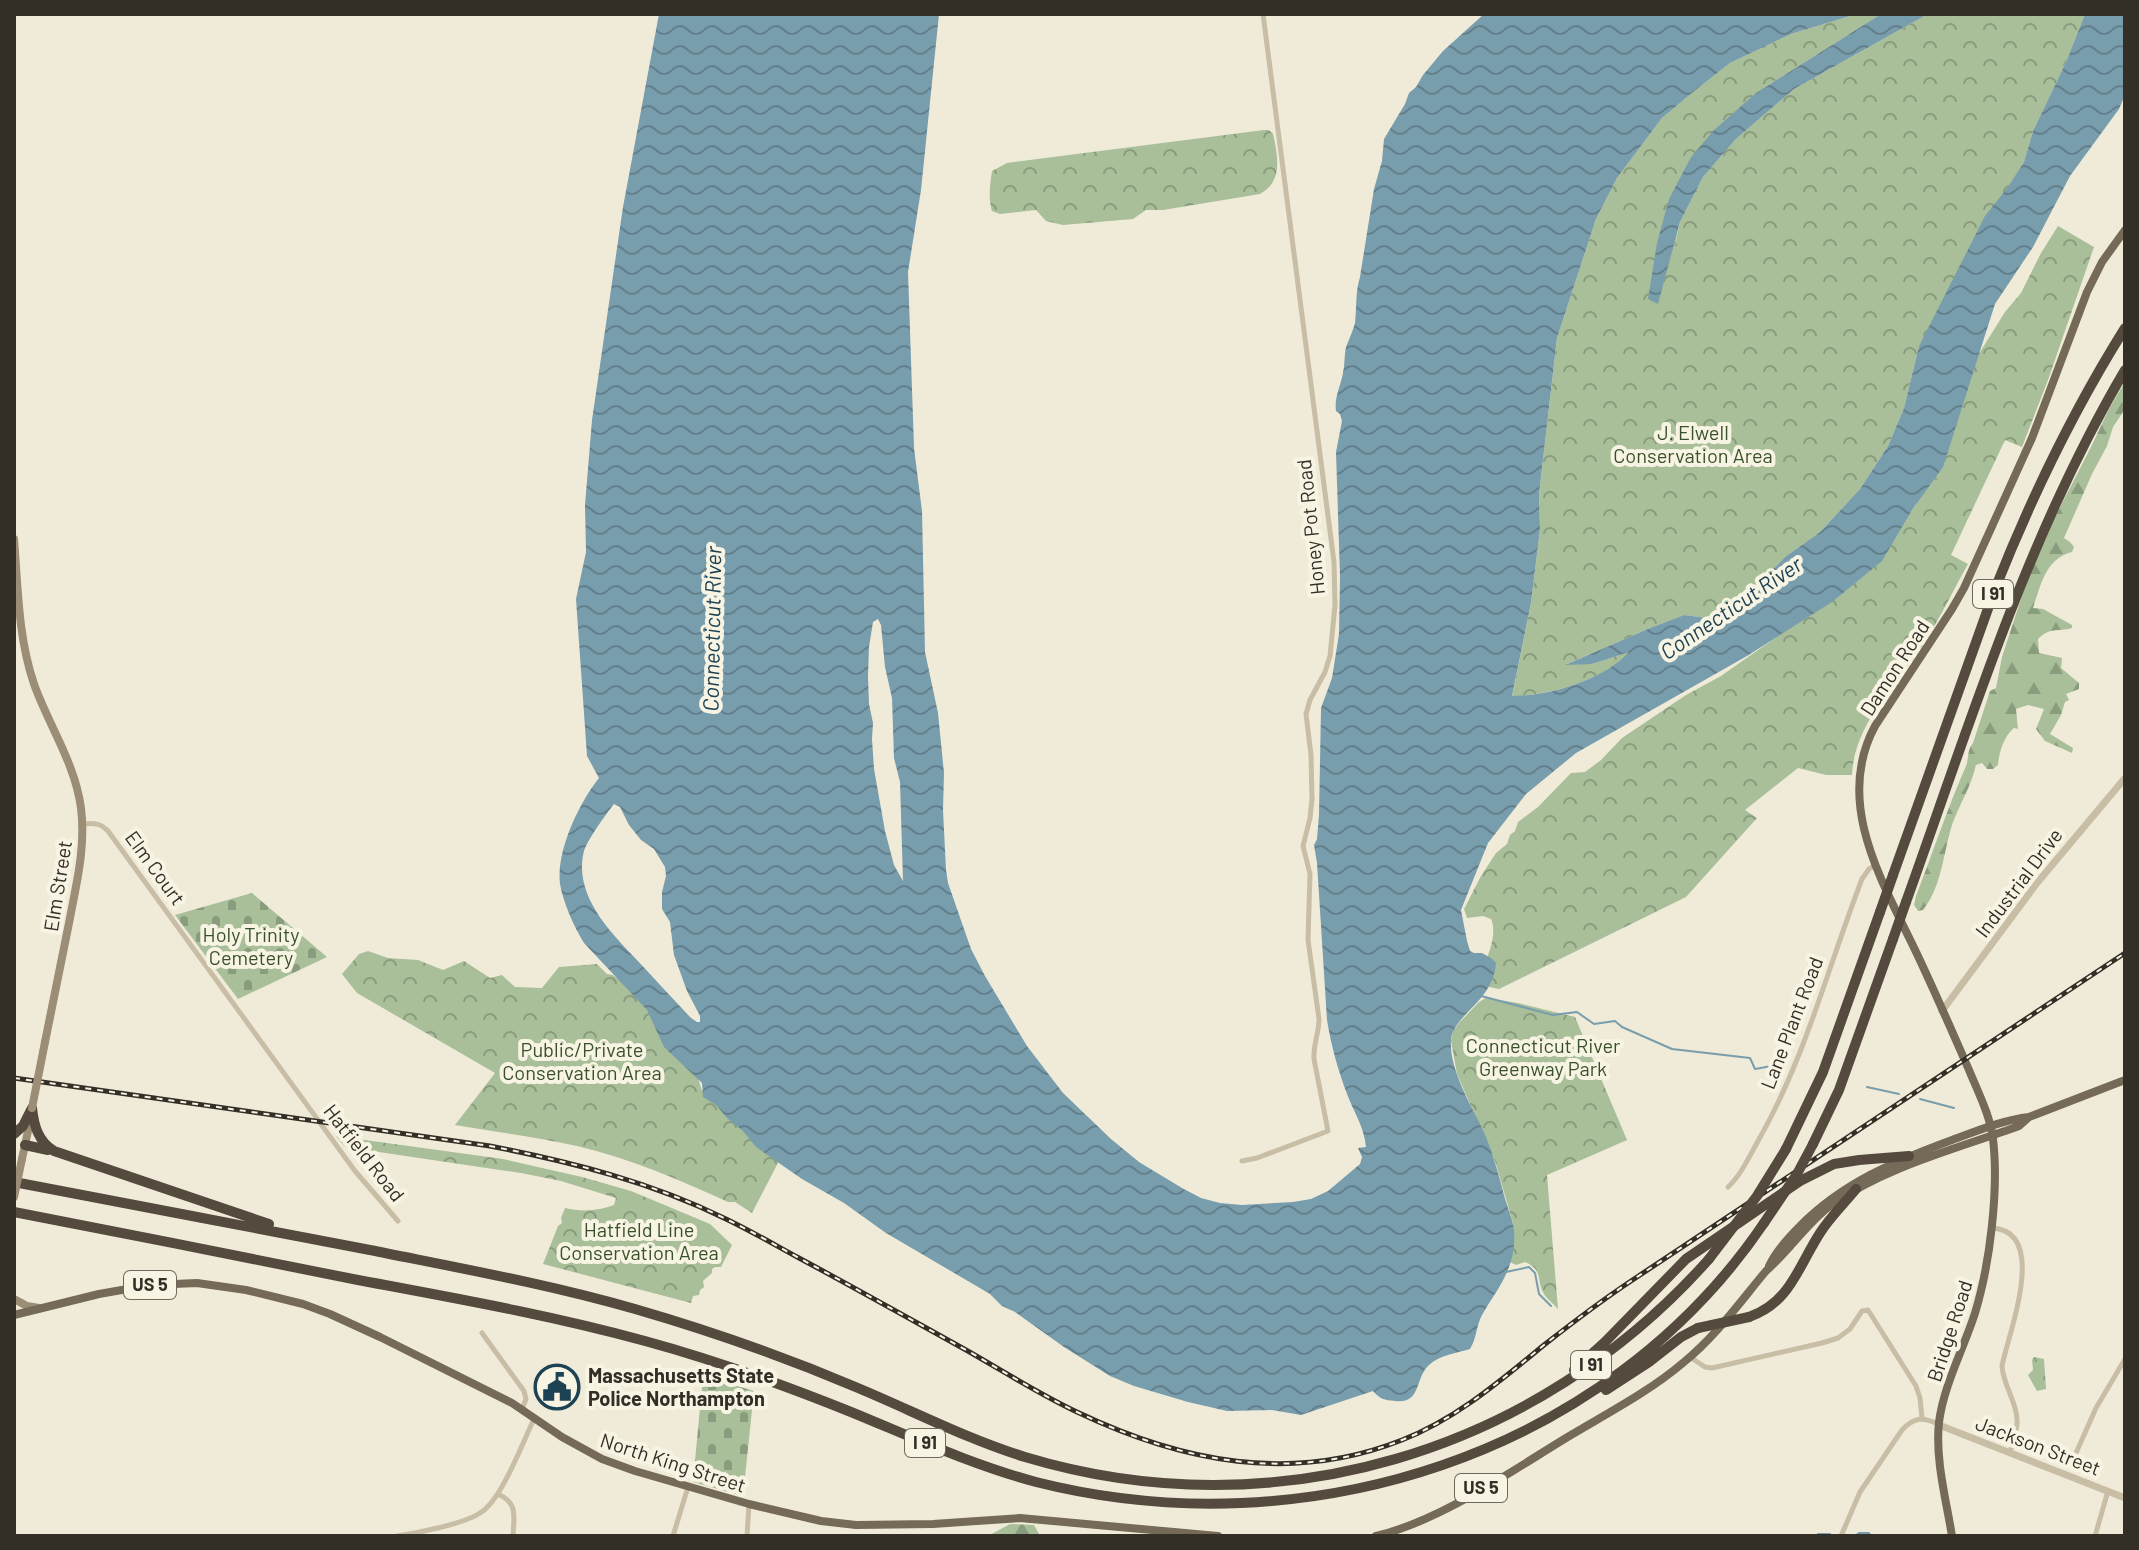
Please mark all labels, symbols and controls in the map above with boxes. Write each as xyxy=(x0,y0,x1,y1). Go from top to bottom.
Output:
park label: J. Elwell Conservation Area xyxy=(1613,420,1773,467)
street label: Honey Pot Road xyxy=(1291,458,1329,596)
water label: Connecticut River xyxy=(697,545,725,712)
water label: Connecticut River xyxy=(1655,550,1807,664)
road number: I 91 xyxy=(1973,580,2013,608)
street label: Damon Road xyxy=(1854,615,1934,720)
street label: Industrial Drive xyxy=(1969,823,2067,942)
street label: Elm Court xyxy=(121,826,191,909)
street label: Elm Street xyxy=(38,839,76,933)
park label: Holy Trinity Cemetery xyxy=(203,922,299,969)
street label: Lane Plant Road xyxy=(1755,953,1827,1092)
park label: Connecticut River Greenway Park xyxy=(1466,1033,1620,1080)
park label: Public/Private Conservation Area xyxy=(502,1037,662,1084)
street label: Hatfield Road xyxy=(319,1099,410,1206)
park label: Hatfield Line Conservation Area xyxy=(559,1217,719,1264)
road number: US 5 xyxy=(124,1271,176,1299)
street label: Bridge Road xyxy=(1921,1277,1977,1385)
road number: I 91 xyxy=(1571,1351,1611,1379)
public building icon: Massachusetts State Police Northampton xyxy=(533,1363,581,1411)
place label: Massachusetts State Police Northampton xyxy=(588,1363,774,1410)
street label: Jackson Street xyxy=(1972,1410,2104,1480)
street label: North King Street xyxy=(598,1427,749,1497)
road number: I 91 xyxy=(905,1429,945,1457)
road number: US 5 xyxy=(1455,1474,1507,1502)

